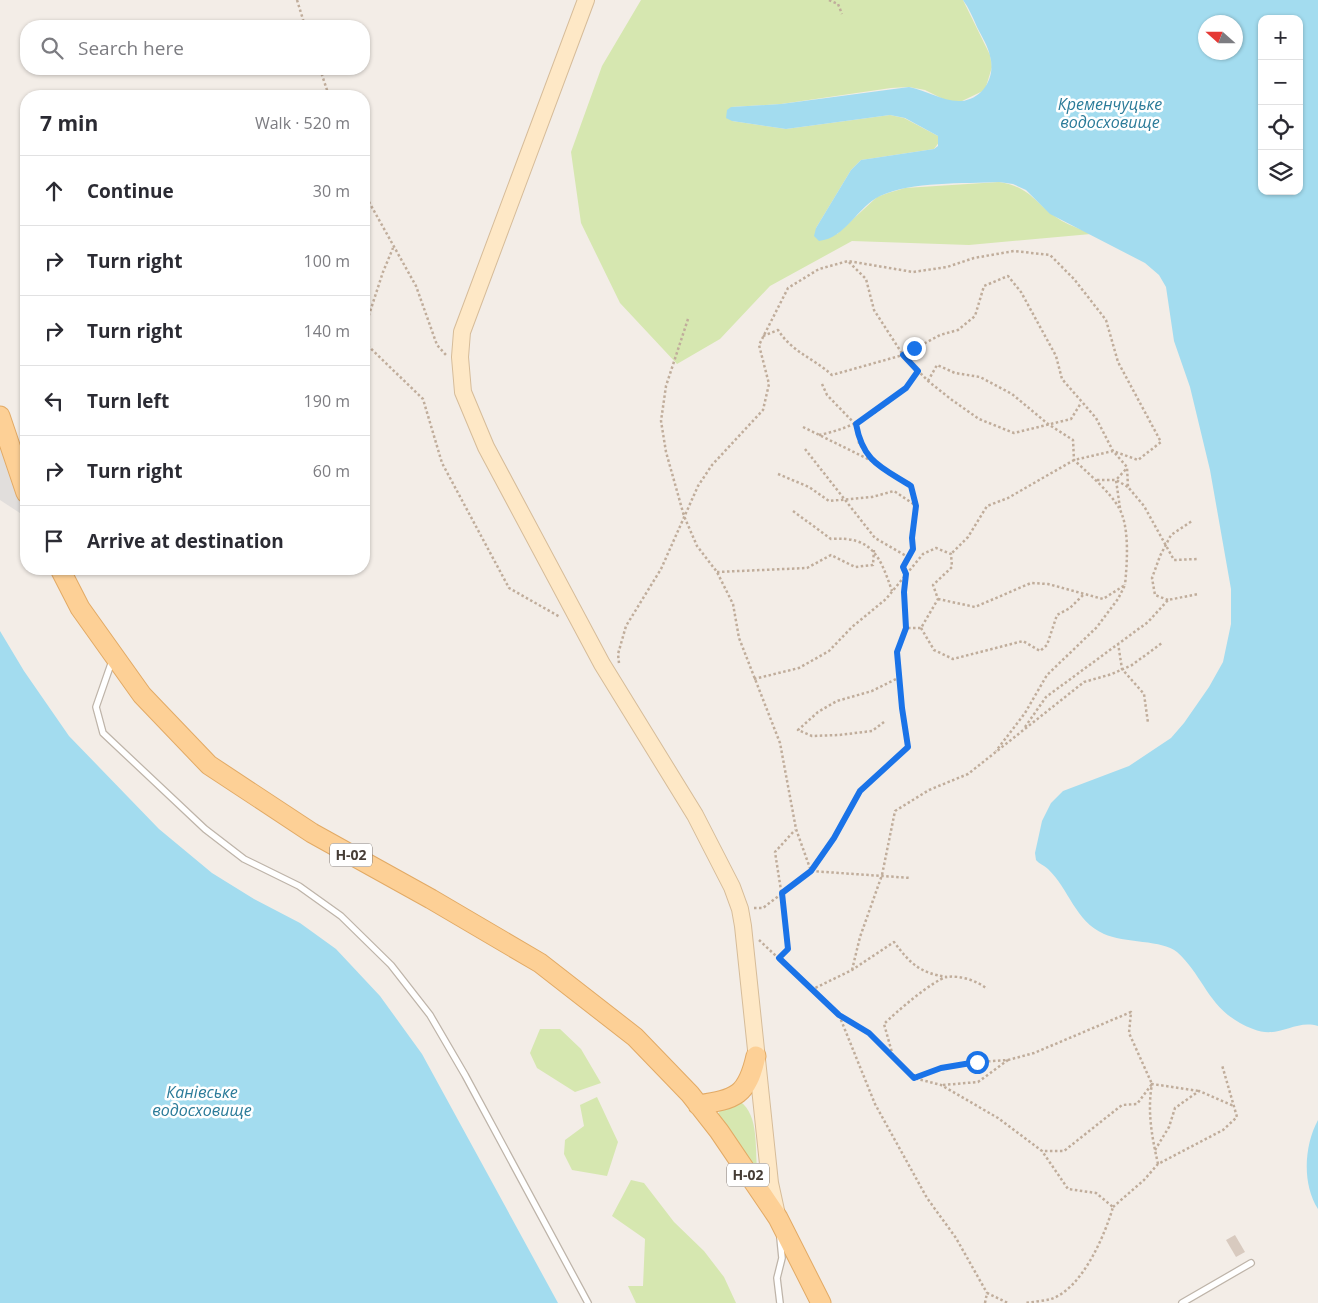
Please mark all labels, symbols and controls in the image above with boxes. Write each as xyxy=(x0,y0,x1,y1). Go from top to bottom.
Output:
north arrow xyxy=(1198,15,1243,60)
map controls xyxy=(1258,15,1303,195)
button: + xyxy=(1258,15,1303,60)
search box xyxy=(20,20,370,75)
icon: search xyxy=(38,34,66,62)
text: Search here xyxy=(78,35,184,61)
button: − xyxy=(1258,60,1303,105)
water label: Кременчуцьке водосховище xyxy=(1058,93,1162,133)
button: locate xyxy=(1258,105,1303,150)
text: 7 min xyxy=(40,109,98,137)
text: Walk · 520 m xyxy=(255,112,350,134)
button: layers xyxy=(1258,150,1303,195)
icon: ahead xyxy=(40,177,68,205)
text: Continue xyxy=(87,178,174,204)
text: 30 m xyxy=(313,180,350,202)
icon: right xyxy=(40,247,68,275)
text: Turn right xyxy=(87,248,182,274)
text: 100 m xyxy=(304,250,350,272)
icon: right xyxy=(40,317,68,345)
text: Turn right xyxy=(87,318,182,344)
text: 140 m xyxy=(304,320,350,342)
route end xyxy=(903,337,926,360)
icon: left xyxy=(40,387,68,415)
text: Turn left xyxy=(87,388,169,414)
text: 190 m xyxy=(304,390,350,412)
icon: right xyxy=(40,457,68,485)
text: Turn right xyxy=(87,458,182,484)
text: 60 m xyxy=(313,460,350,482)
icon: arrive xyxy=(40,527,68,555)
text: Arrive at destination xyxy=(87,528,284,554)
road number: Н-02 xyxy=(330,844,372,866)
route start xyxy=(966,1051,989,1074)
water label: Канівське водосховище xyxy=(152,1081,252,1121)
road number: Н-02 xyxy=(727,1164,769,1186)

